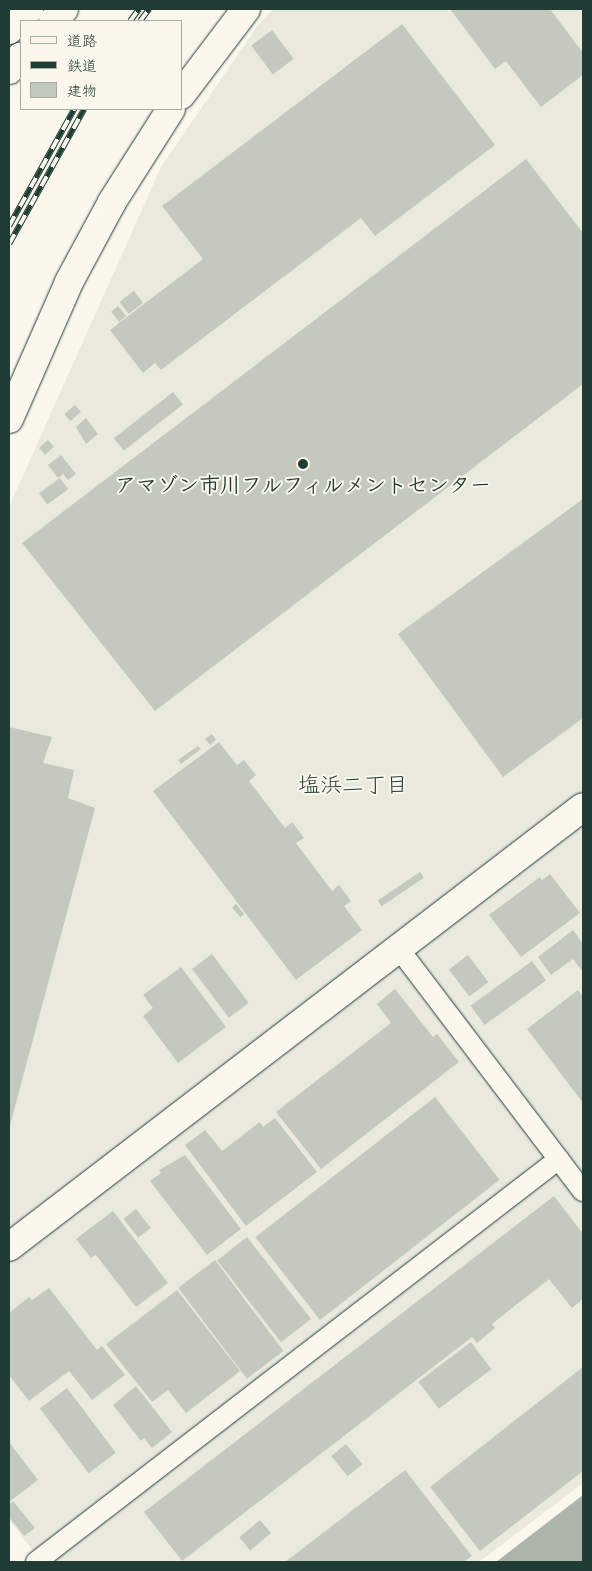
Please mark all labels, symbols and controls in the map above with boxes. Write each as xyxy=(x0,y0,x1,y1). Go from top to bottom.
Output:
legend xyxy=(20,20,182,110)
text: 道路 xyxy=(67,32,97,50)
text: 鉄道 xyxy=(67,57,97,75)
text: 建物 xyxy=(67,82,97,100)
marker: アマゾン市川フルフィルメントセンター xyxy=(297,458,309,470)
place label: アマゾン市川フルフィルメントセンター xyxy=(114,472,492,498)
district label: 塩浜二丁目 xyxy=(298,772,408,798)

